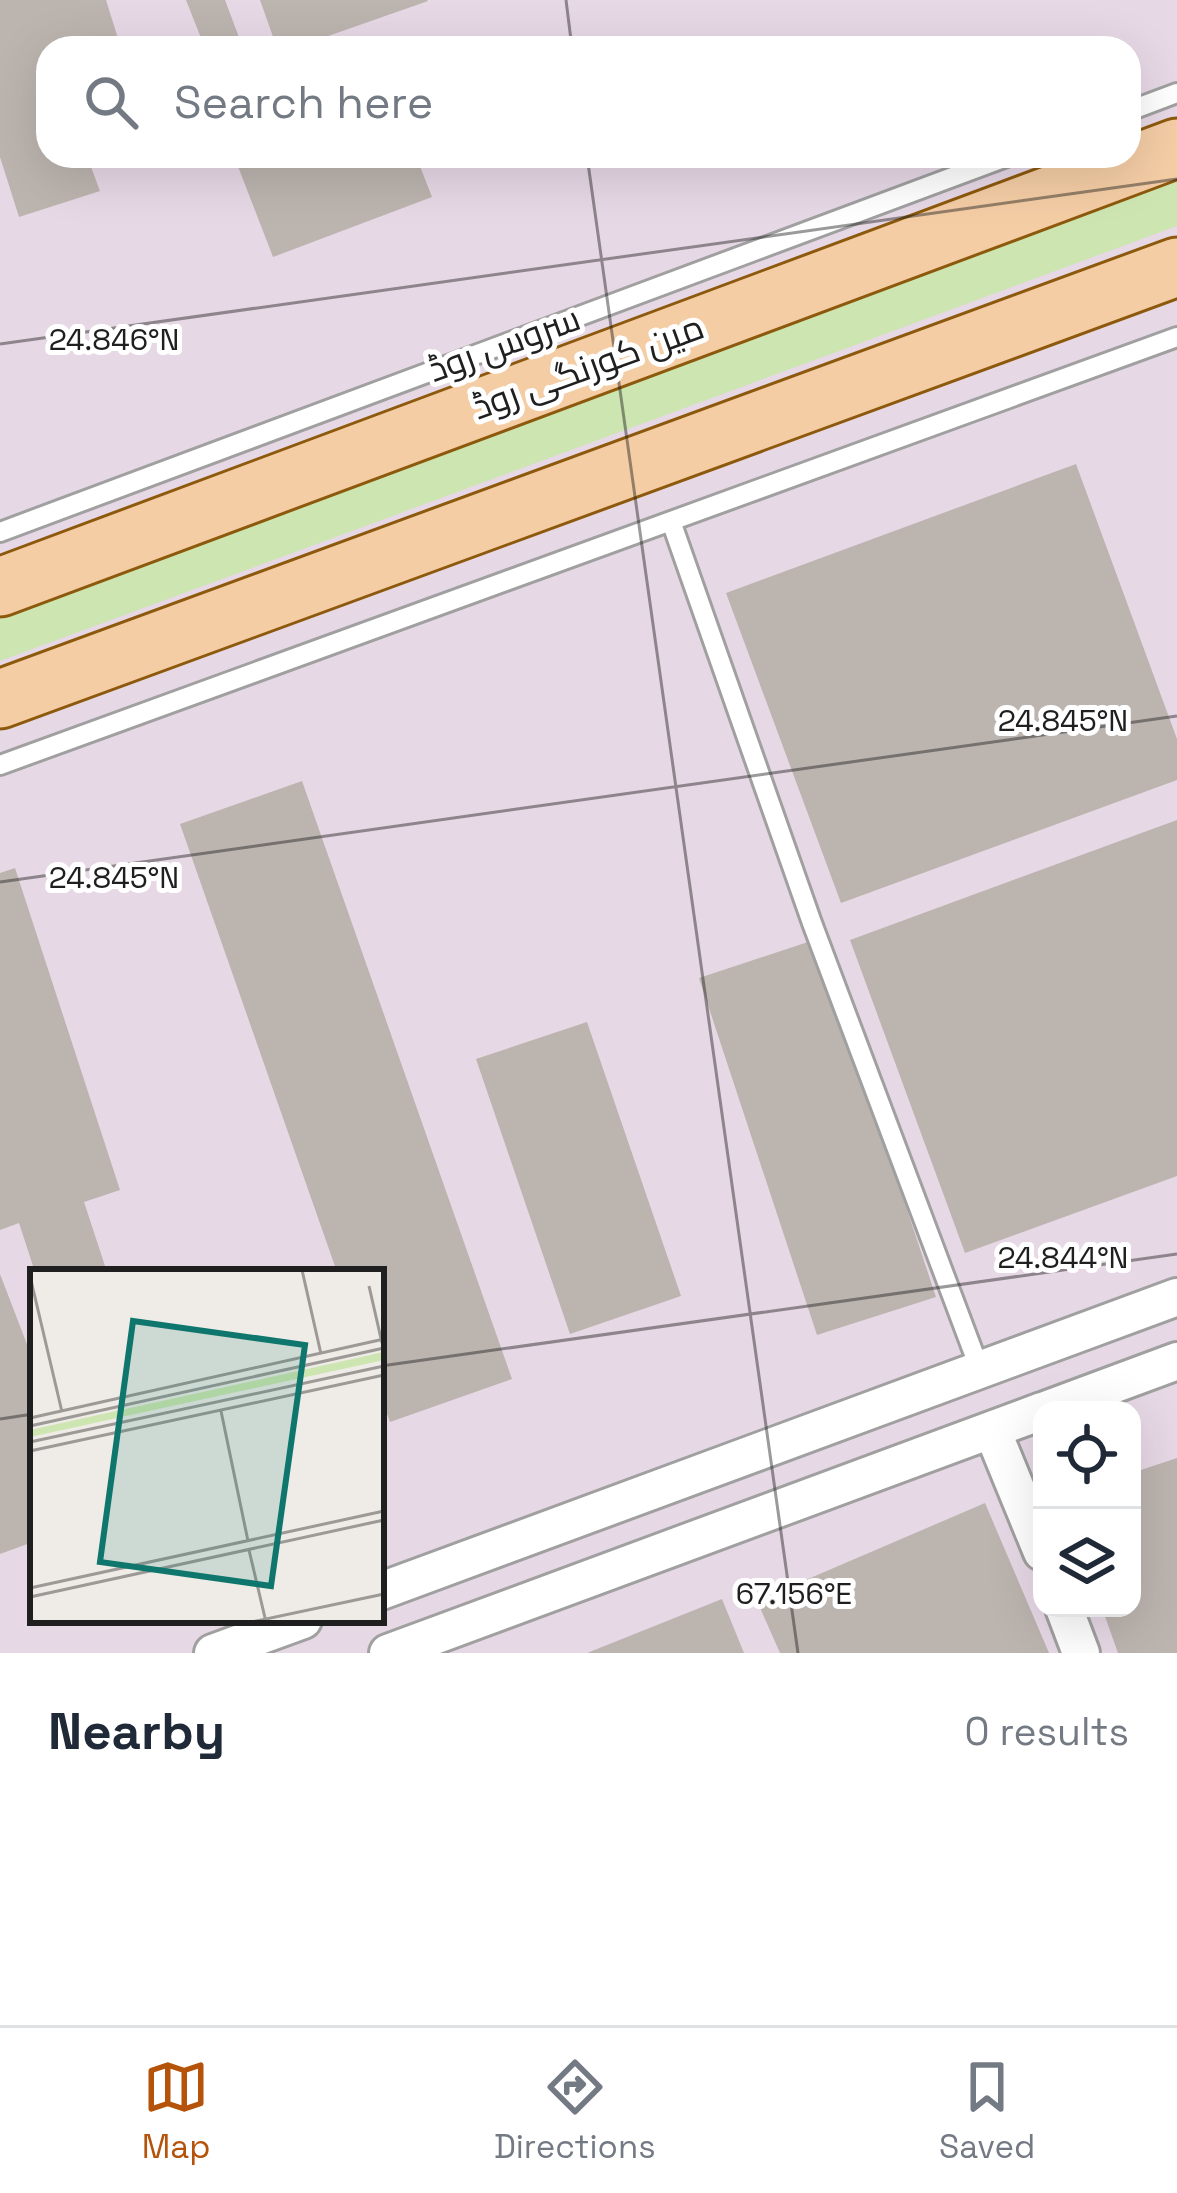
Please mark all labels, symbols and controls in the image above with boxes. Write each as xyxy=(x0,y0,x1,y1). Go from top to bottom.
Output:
search box xyxy=(36,36,1141,168)
icon: search xyxy=(78,69,144,135)
text: Search here xyxy=(174,74,433,131)
street label: سروس روڈ xyxy=(421,295,587,393)
street label: مین کورنگی روڈ xyxy=(466,304,710,430)
text: 24.846°N xyxy=(49,320,179,359)
text: 24.845°N xyxy=(998,701,1128,740)
text: 24.845°N xyxy=(49,858,179,897)
text: 24.844°N xyxy=(997,1238,1129,1277)
inset map xyxy=(30,1269,384,1623)
map controls xyxy=(1033,1401,1141,1617)
button: locate xyxy=(1033,1401,1141,1509)
button: layers xyxy=(1033,1509,1141,1617)
text: 67.156°E xyxy=(736,1574,852,1613)
text: Nearby xyxy=(48,1699,225,1764)
text: 0 results xyxy=(964,1707,1129,1756)
tab: Map xyxy=(142,2054,210,2168)
tab: Directions xyxy=(494,2054,656,2168)
tab: Saved xyxy=(939,2054,1035,2168)

